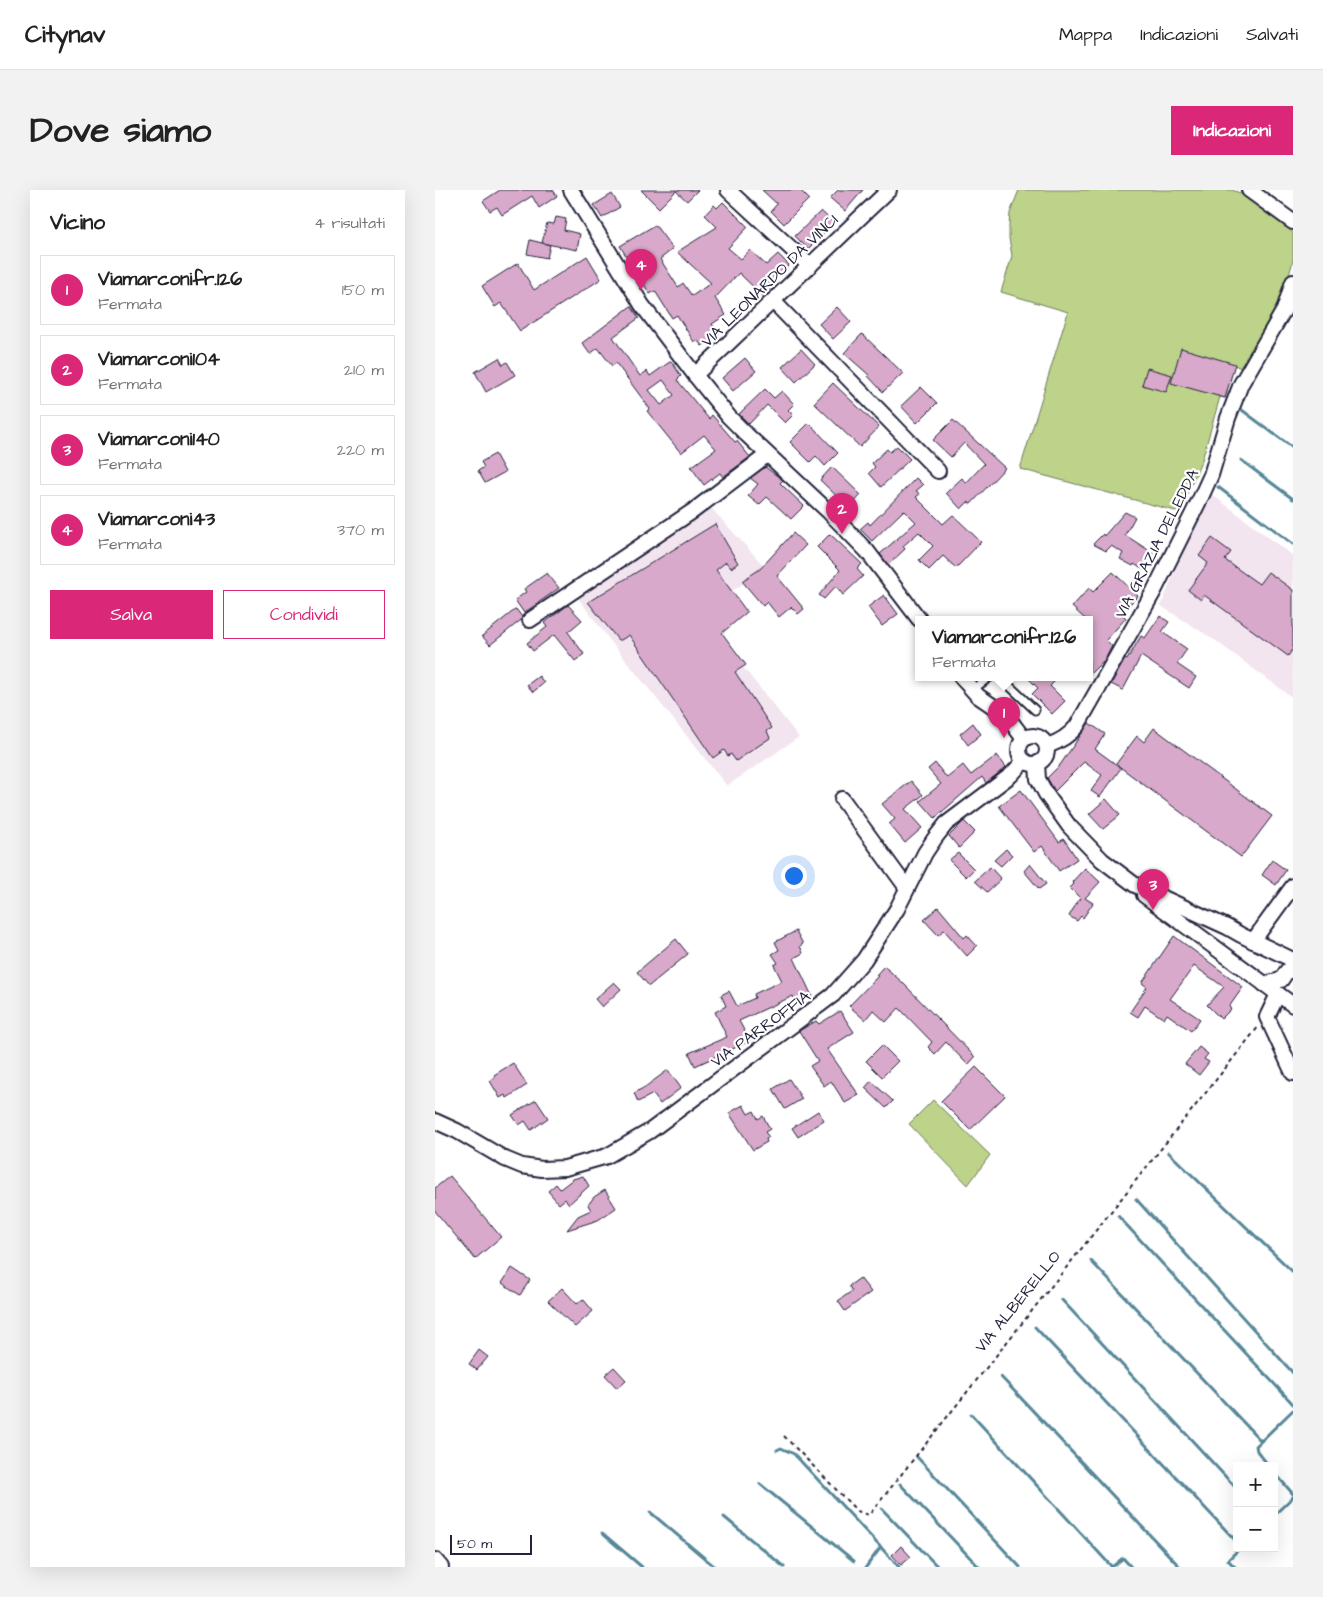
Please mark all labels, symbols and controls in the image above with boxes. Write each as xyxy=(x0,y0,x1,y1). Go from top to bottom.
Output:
text: Citynav xyxy=(25,18,105,52)
text: Mappa xyxy=(1059,22,1112,47)
text: Indicazioni xyxy=(1140,22,1218,47)
text: Salvati xyxy=(1246,22,1298,47)
text: Dove siamo xyxy=(30,106,211,155)
button: Indicazioni xyxy=(1171,106,1293,155)
text: Vicino xyxy=(50,208,105,237)
street label: VIA LEONARDO DA VINCI xyxy=(696,209,843,352)
text: 4 risultati xyxy=(314,212,385,234)
pin: 4 xyxy=(625,249,657,290)
text: Viamarconifr.126 xyxy=(98,266,242,293)
text: 1 xyxy=(66,279,68,301)
text: 150 m xyxy=(342,279,384,301)
text: Fermata xyxy=(98,293,162,315)
text: Viamarconi104 xyxy=(98,346,220,373)
text: 2 xyxy=(62,359,72,381)
text: 210 m xyxy=(344,359,384,381)
text: Fermata xyxy=(98,373,162,395)
text: Viamarconi140 xyxy=(98,426,220,453)
text: 3 xyxy=(63,439,71,461)
text: 220 m xyxy=(337,439,384,461)
text: Fermata xyxy=(98,453,162,475)
street label: VIA GRAZIA DELEDDA xyxy=(1110,465,1204,622)
pin: 2 xyxy=(826,493,858,534)
text: Viamarconi43 xyxy=(98,506,215,533)
text: 4 xyxy=(62,519,72,541)
text: 370 m xyxy=(337,519,384,541)
text: Fermata xyxy=(98,533,162,555)
button: Salva xyxy=(50,590,213,639)
button: Condividi xyxy=(223,590,385,639)
popup xyxy=(915,616,1093,681)
text: Viamarconifr.126 xyxy=(932,624,1076,651)
text: Fermata xyxy=(932,651,996,673)
pin: 1 xyxy=(988,697,1020,738)
your location xyxy=(781,863,807,889)
pin: 3 xyxy=(1137,869,1169,910)
street label: VIA PARROFFIA xyxy=(706,985,815,1072)
street label: VIA ALBERELLO xyxy=(970,1246,1066,1357)
map controls xyxy=(1233,1462,1278,1552)
button: + xyxy=(1233,1462,1278,1507)
button: − xyxy=(1233,1507,1278,1552)
scale bar xyxy=(450,1532,533,1555)
text: 50 m xyxy=(457,1534,492,1554)

